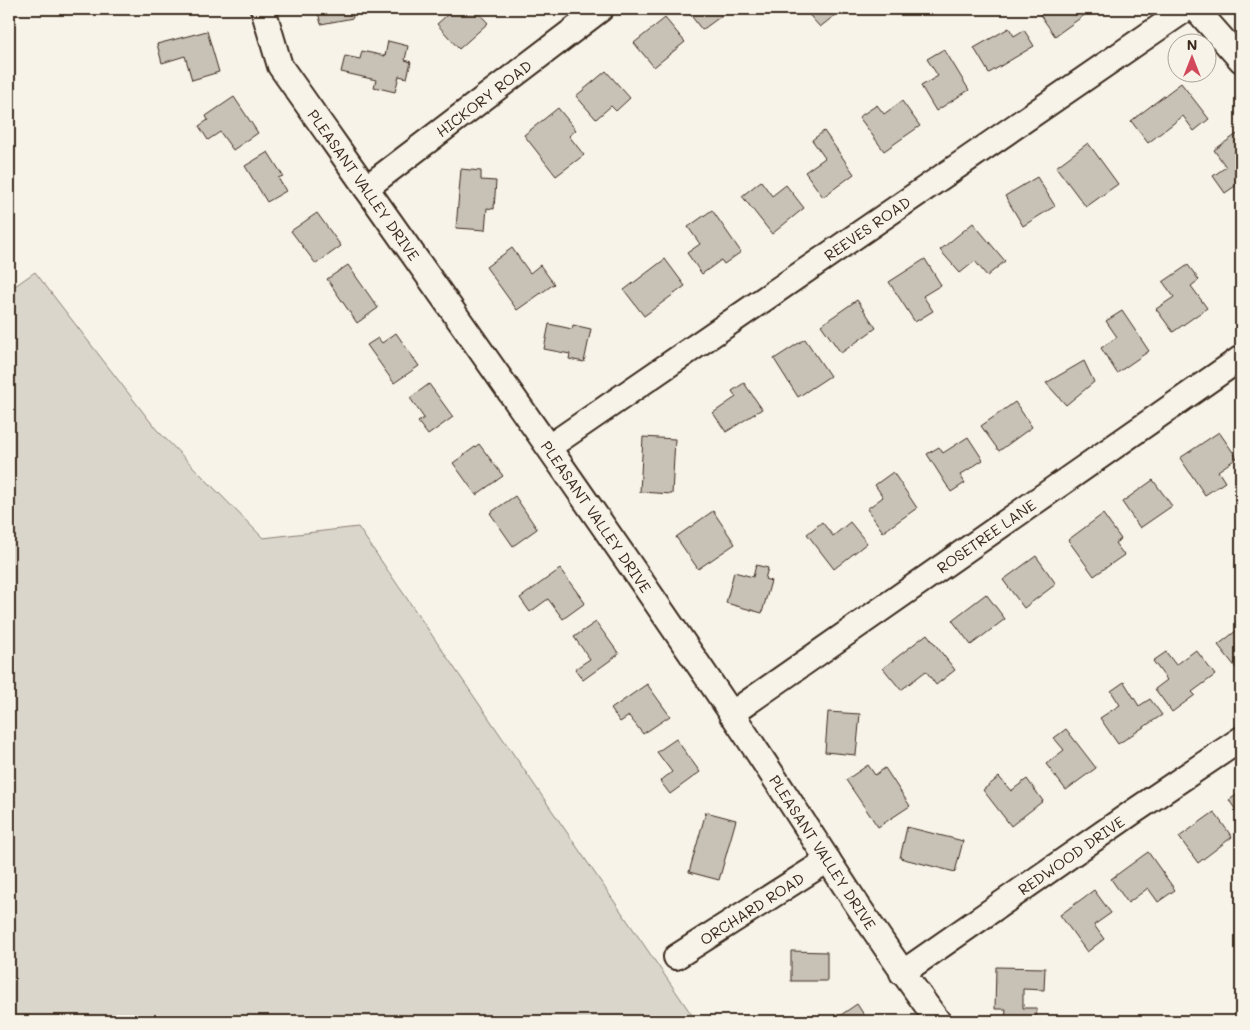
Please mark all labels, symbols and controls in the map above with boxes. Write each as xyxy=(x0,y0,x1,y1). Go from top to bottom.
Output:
north arrow xyxy=(1168,32,1218,82)
text: N xyxy=(1187,35,1197,54)
street label: HICKORY ROAD xyxy=(432,55,536,141)
street label: PLEASANT VALLEY DRIVE xyxy=(304,105,424,265)
street label: REEVES ROAD xyxy=(820,192,914,265)
street label: PLEASANT VALLEY DRIVE xyxy=(537,437,656,597)
street label: ROSETREE LANE xyxy=(933,494,1040,578)
street label: PLEASANT VALLEY DRIVE xyxy=(765,771,881,934)
street label: REDWOOD DRIVE xyxy=(1014,811,1128,899)
street label: ORCHARD ROAD xyxy=(696,868,808,949)

